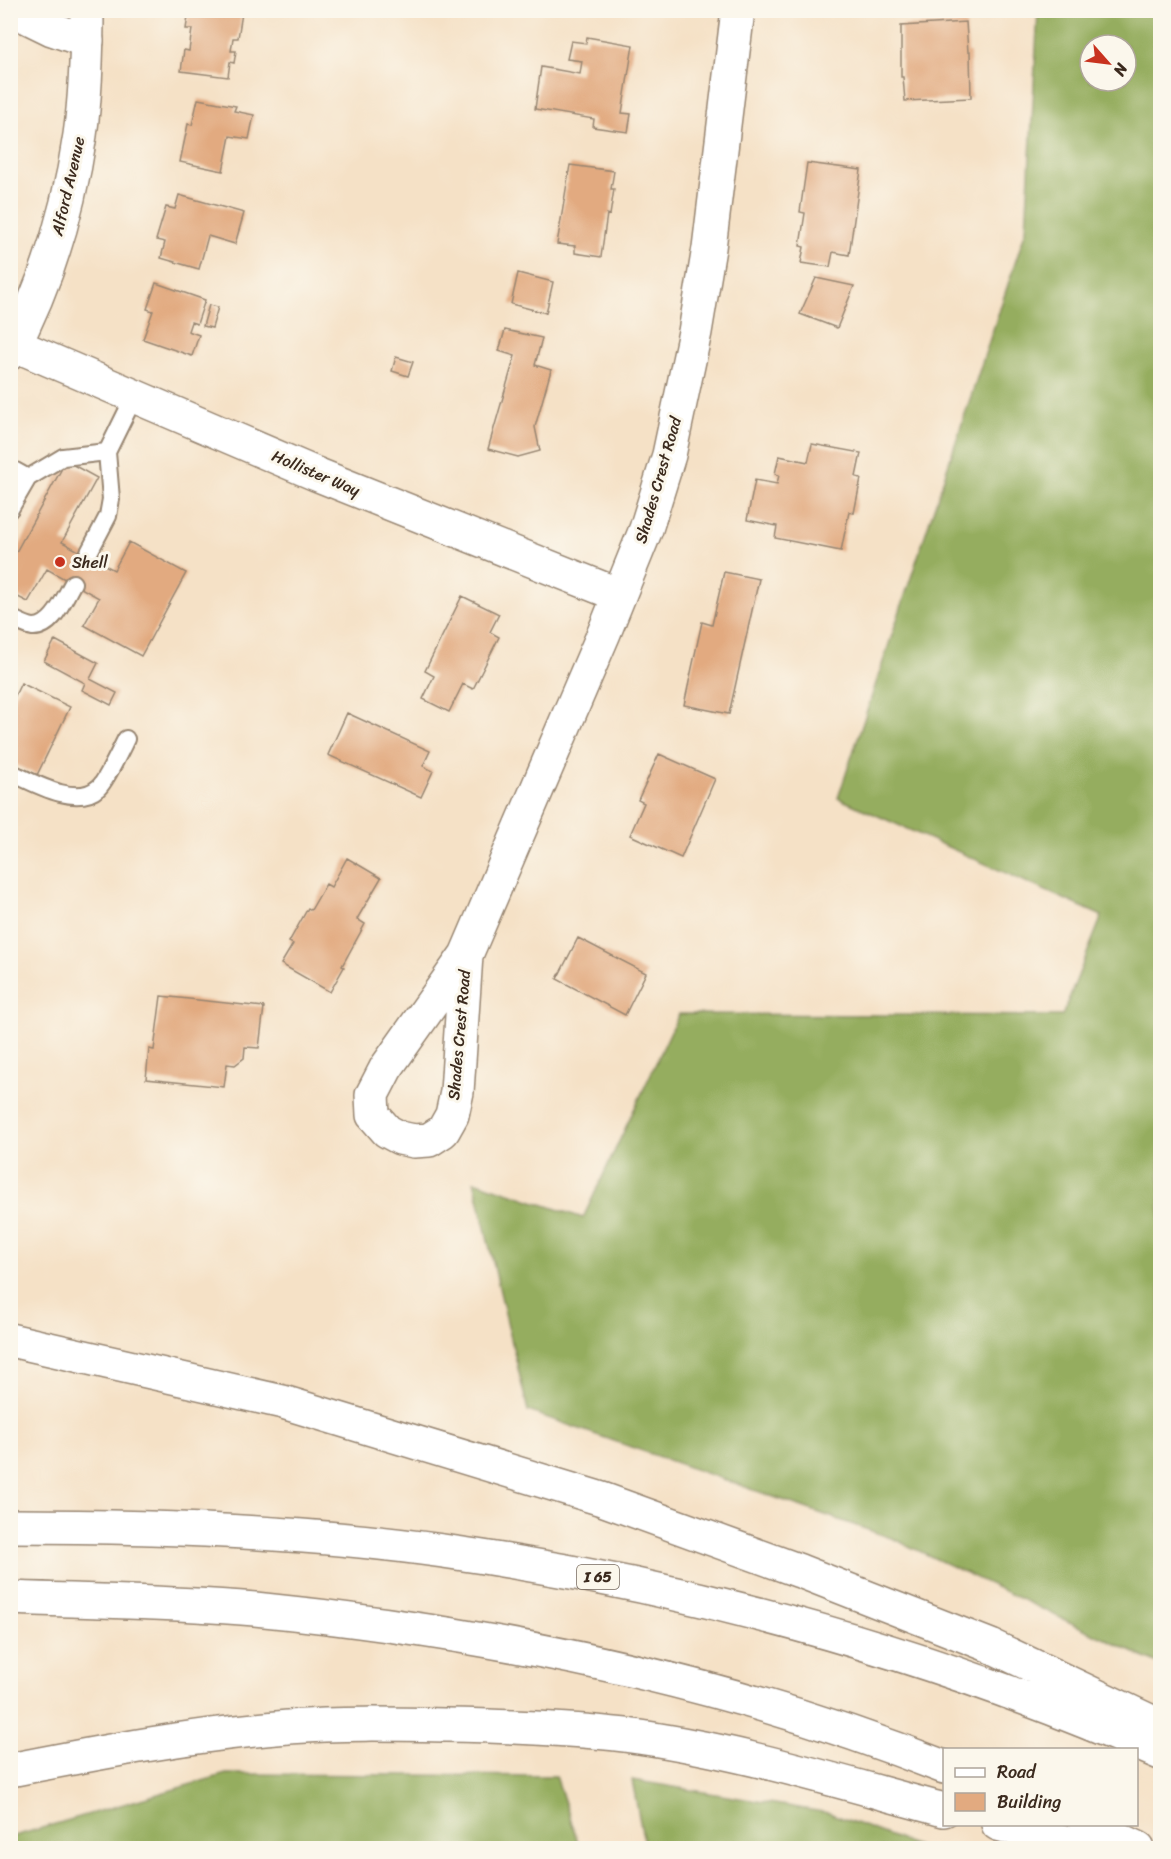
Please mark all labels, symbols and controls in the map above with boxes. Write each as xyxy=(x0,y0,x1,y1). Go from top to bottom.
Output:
north arrow xyxy=(1078,33,1138,93)
text: N xyxy=(1105,57,1137,82)
street label: Alford Avenue xyxy=(42,134,93,239)
street label: Shades Crest Road xyxy=(626,412,690,547)
street label: Hollister Way xyxy=(267,441,365,505)
place label: Shell xyxy=(72,548,108,577)
marker: Shell xyxy=(53,555,67,569)
street label: Shades Crest Road xyxy=(439,967,479,1101)
road number: I 65 xyxy=(577,1565,619,1589)
legend xyxy=(943,1748,1138,1826)
text: Road xyxy=(997,1756,1037,1788)
text: Building xyxy=(997,1786,1061,1818)

